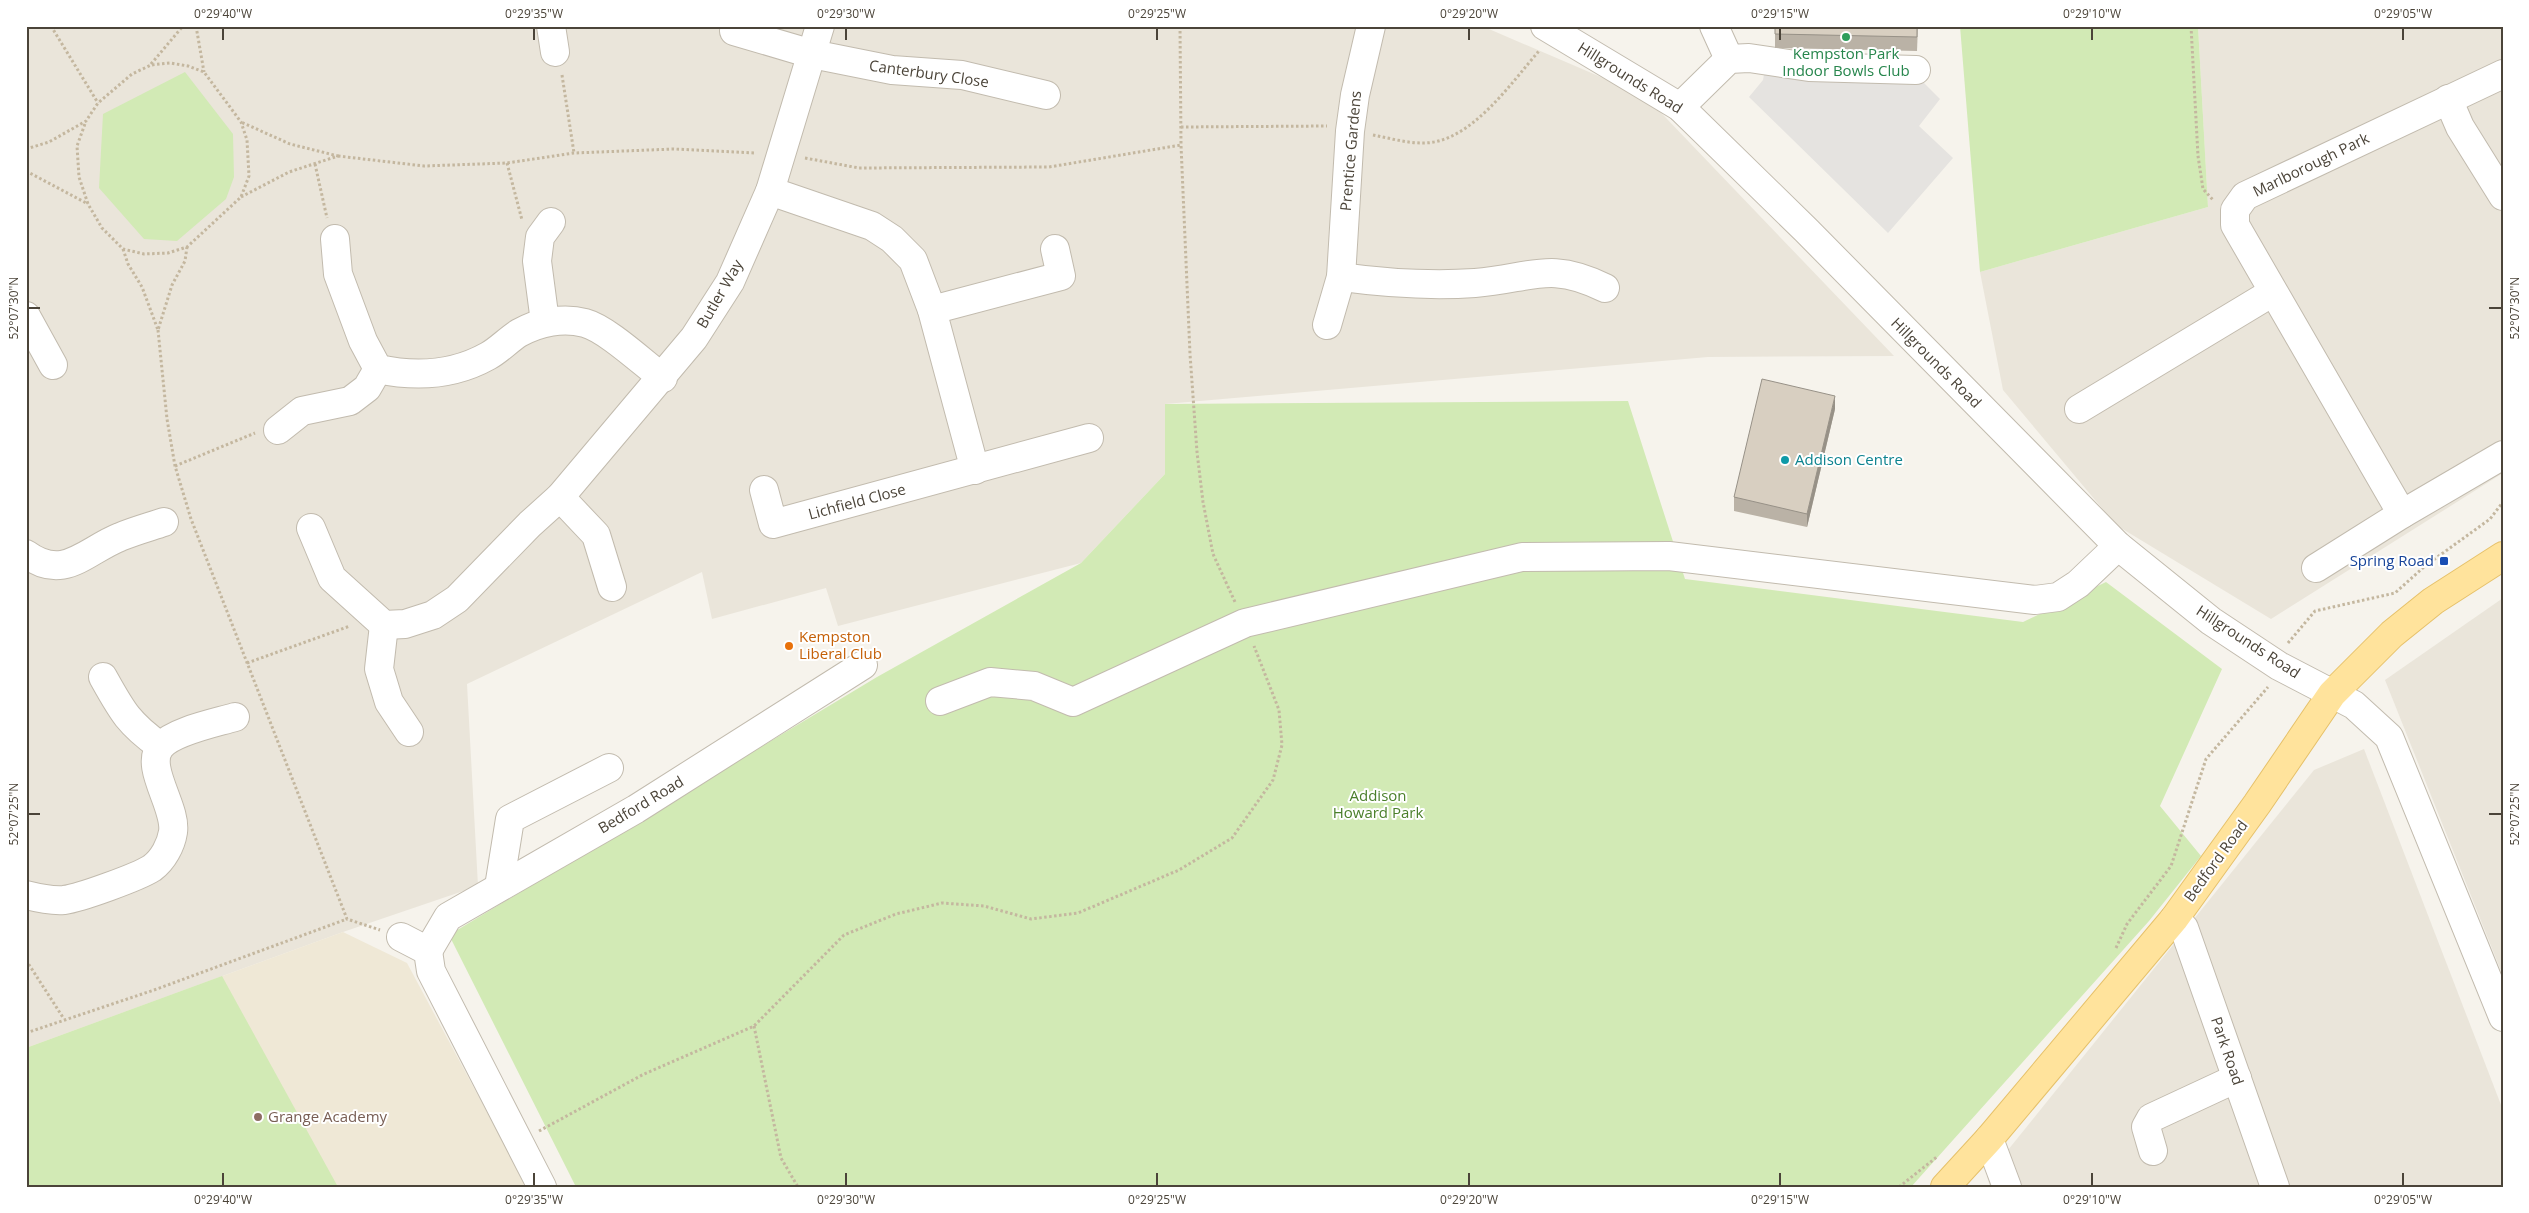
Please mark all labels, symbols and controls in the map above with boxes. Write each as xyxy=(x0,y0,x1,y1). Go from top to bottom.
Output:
text: 0°29'40"W xyxy=(194,5,252,22)
text: 0°29'35"W xyxy=(505,5,563,22)
text: 0°29'30"W xyxy=(817,5,875,22)
text: 0°29'25"W xyxy=(1128,5,1186,22)
text: 0°29'20"W xyxy=(1440,5,1498,22)
text: 0°29'15"W xyxy=(1751,5,1809,22)
text: 0°29'10"W xyxy=(2063,5,2121,22)
text: 0°29'05"W xyxy=(2374,5,2432,22)
marker: Kempston Park Indoor Bowls Club xyxy=(1840,31,1852,43)
street label: Hillgrounds Road xyxy=(1574,37,1687,117)
place label: Kempston Park Indoor Bowls Club xyxy=(1782,43,1910,80)
street label: Canterbury Close xyxy=(868,55,990,91)
street label: Prentice Gardens xyxy=(1335,90,1365,212)
street label: Marlborough Park xyxy=(2249,127,2372,201)
street label: Butler Way xyxy=(691,255,747,331)
text: 52°07'30"N xyxy=(5,277,22,339)
text: 52°07'30"N xyxy=(2506,277,2523,339)
street label: Hillgrounds Road xyxy=(1887,313,1986,412)
place label: Addison Centre xyxy=(1795,449,1903,469)
marker: Addison Centre xyxy=(1779,454,1791,466)
street label: Lichfield Close xyxy=(806,478,908,524)
place label: Spring Road xyxy=(2350,550,2434,570)
marker: Spring Road xyxy=(2438,555,2450,567)
street label: Hillgrounds Road xyxy=(2193,600,2304,682)
place label: Kempston Liberal Club xyxy=(799,626,882,663)
marker: Kempston Liberal Club xyxy=(783,640,795,652)
street label: Bedford Road xyxy=(594,771,687,838)
text: 52°07'25"N xyxy=(5,783,22,845)
text: 52°07'25"N xyxy=(2506,783,2523,845)
park label: Addison Howard Park xyxy=(1333,785,1423,822)
street label: Bedford Road xyxy=(2179,816,2252,905)
street label: Park Road xyxy=(2207,1014,2249,1088)
place label: Grange Academy xyxy=(268,1106,388,1126)
marker: Grange Academy xyxy=(252,1111,264,1123)
text: 0°29'40"W xyxy=(194,1191,252,1208)
text: 0°29'35"W xyxy=(505,1191,563,1208)
text: 0°29'30"W xyxy=(817,1191,875,1208)
text: 0°29'25"W xyxy=(1128,1191,1186,1208)
text: 0°29'20"W xyxy=(1440,1191,1498,1208)
text: 0°29'15"W xyxy=(1751,1191,1809,1208)
text: 0°29'10"W xyxy=(2063,1191,2121,1208)
text: 0°29'05"W xyxy=(2374,1191,2432,1208)

